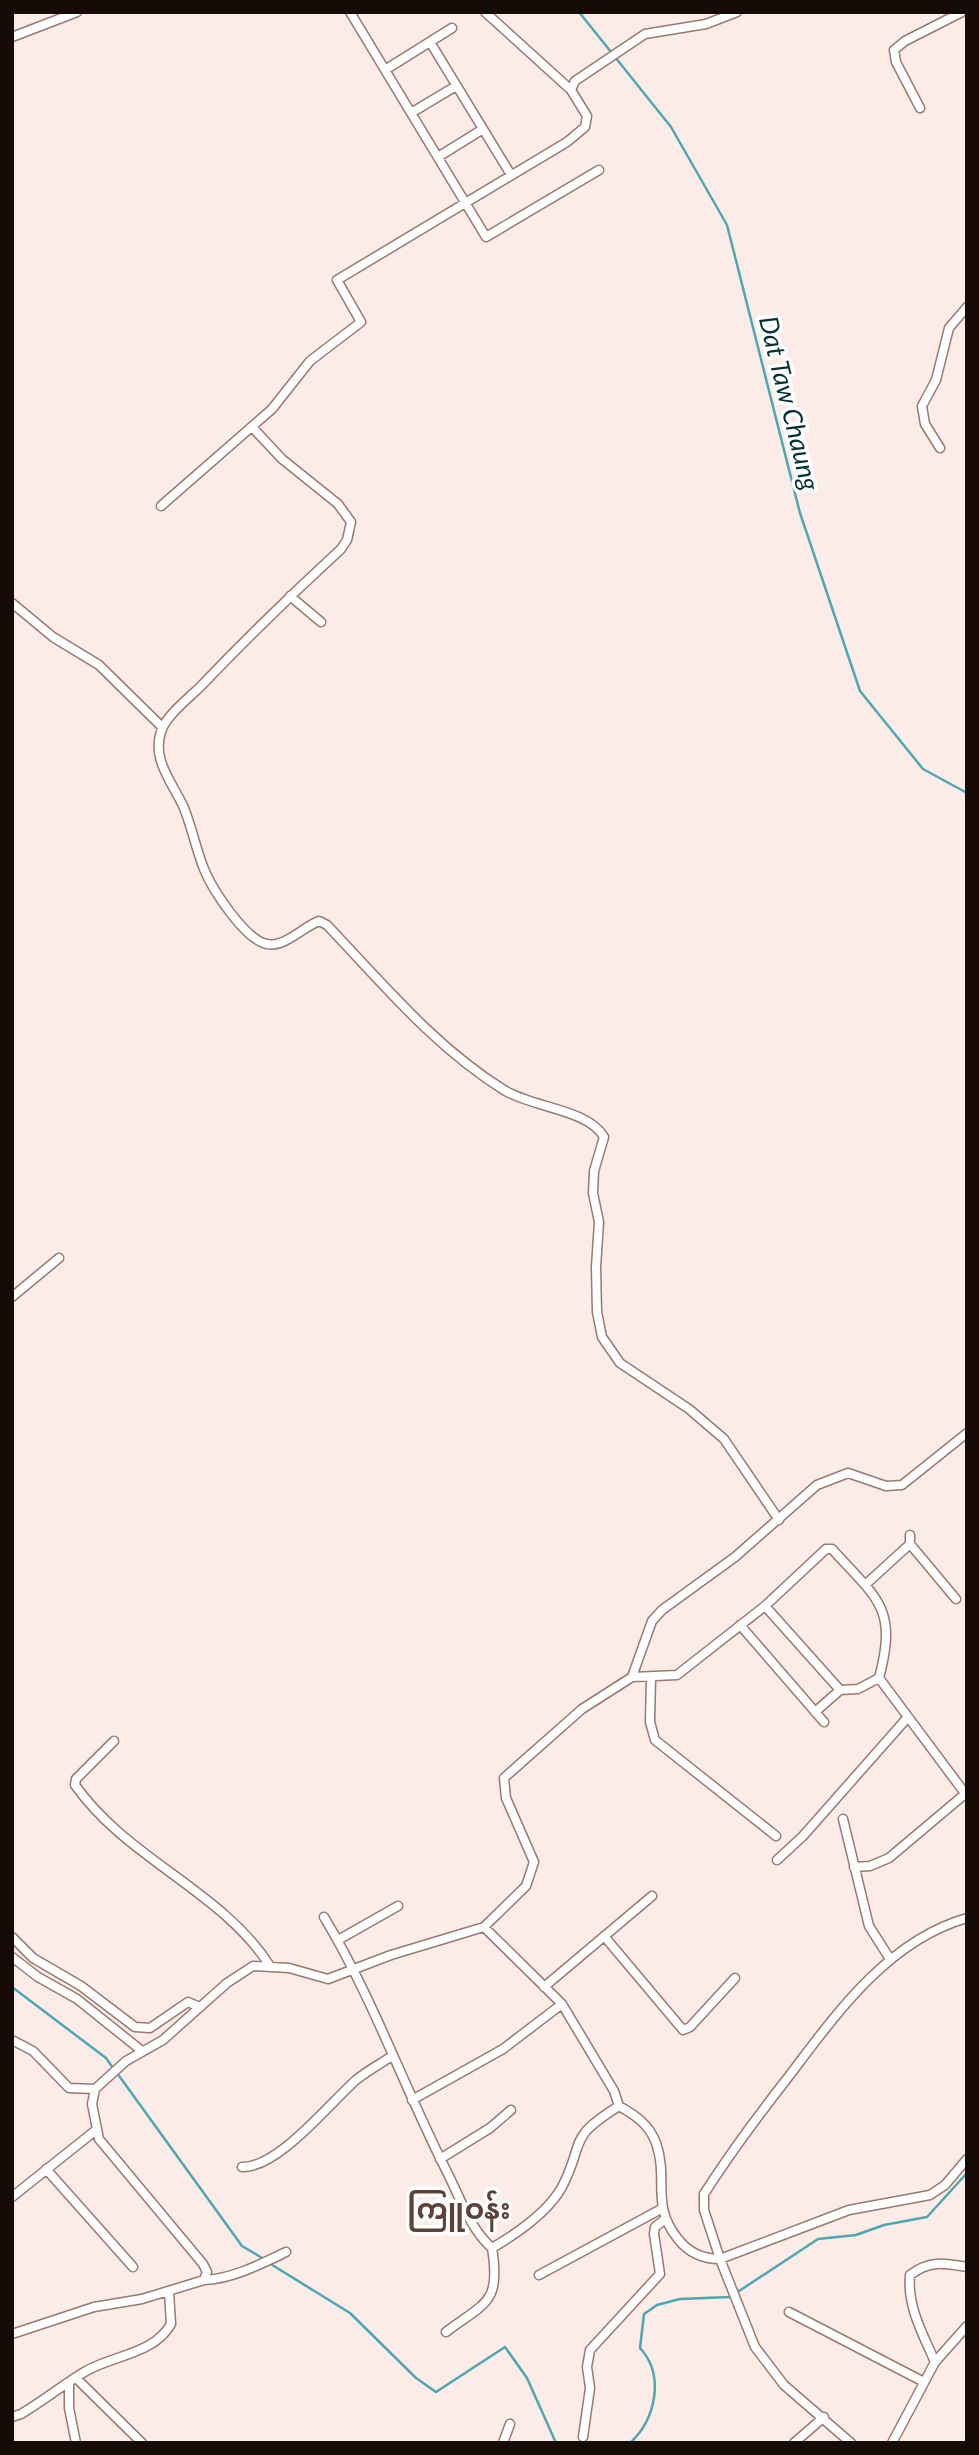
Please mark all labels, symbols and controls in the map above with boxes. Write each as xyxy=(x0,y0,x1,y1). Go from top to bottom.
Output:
water label: Dat Taw Chaung xyxy=(753,313,827,494)
district label: ကြူဝန်း xyxy=(407,2190,511,2232)

